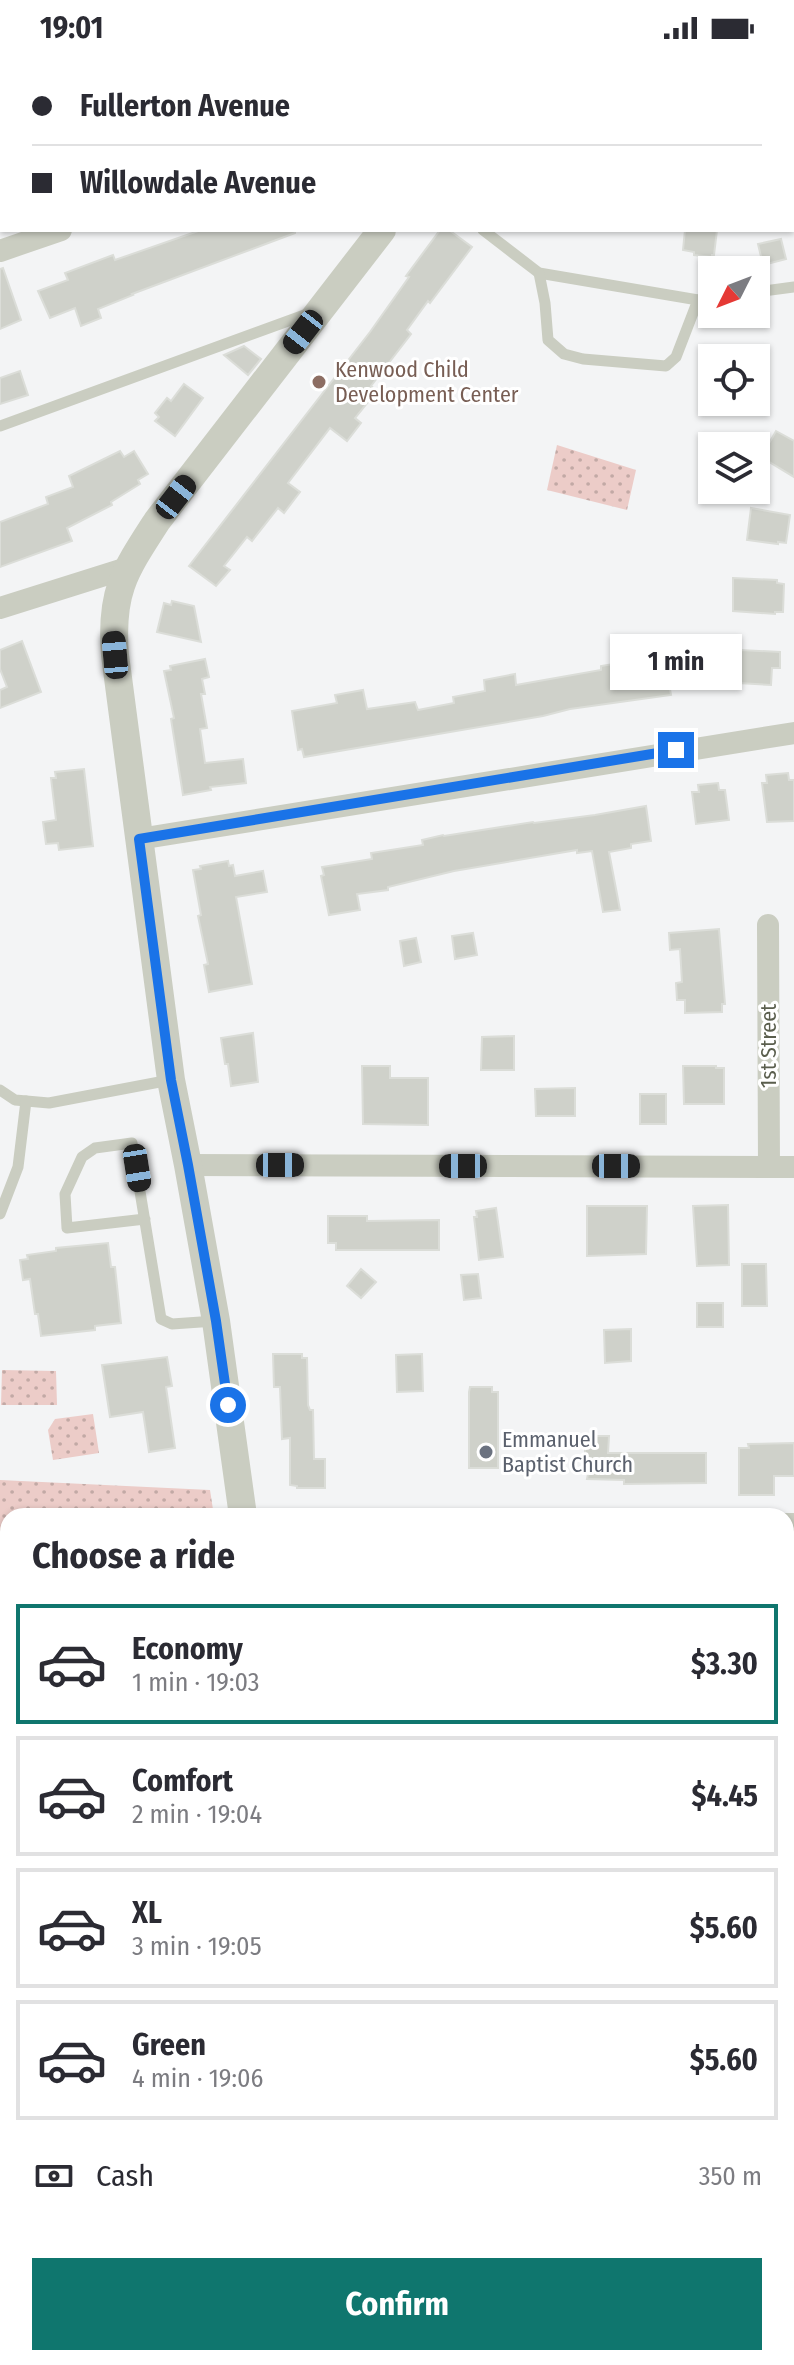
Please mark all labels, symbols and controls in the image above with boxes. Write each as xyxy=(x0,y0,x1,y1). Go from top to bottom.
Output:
text: 19:01 xyxy=(40,10,103,46)
text: Fullerton Avenue xyxy=(80,88,290,124)
text: Willowdale Avenue xyxy=(80,165,316,201)
north arrow xyxy=(698,256,770,328)
map controls xyxy=(698,256,770,504)
car xyxy=(279,306,327,358)
button: locate xyxy=(698,344,770,416)
place label: Kenwood Child Development Center xyxy=(335,356,519,408)
marker: Kenwood Child Development Center xyxy=(310,373,328,391)
button: layers xyxy=(698,432,770,504)
car xyxy=(152,471,200,523)
car xyxy=(101,630,129,680)
callout: 1 min xyxy=(610,634,742,690)
text: 1 min xyxy=(648,646,704,677)
route end xyxy=(658,732,694,768)
street label: 1st Street xyxy=(755,1003,782,1088)
car xyxy=(121,1142,153,1194)
car xyxy=(256,1153,304,1177)
car xyxy=(439,1154,487,1178)
car xyxy=(592,1154,640,1178)
route start xyxy=(210,1387,246,1423)
place label: Emmanuel Baptist Church xyxy=(502,1426,633,1478)
marker: Emmanuel Baptist Church xyxy=(477,1443,495,1461)
text: Choose a ride xyxy=(32,1534,235,1578)
icon: car xyxy=(36,1628,108,1700)
text: Economy xyxy=(132,1631,243,1667)
text: $3.30 xyxy=(691,1646,758,1682)
text: 1 min · 19:03 xyxy=(132,1667,260,1698)
icon: car xyxy=(36,1760,108,1832)
text: Comfort xyxy=(132,1763,233,1799)
text: $4.45 xyxy=(692,1778,758,1814)
text: 2 min · 19:04 xyxy=(132,1799,262,1830)
icon: car xyxy=(36,1892,108,1964)
text: XL xyxy=(132,1895,162,1931)
text: $5.60 xyxy=(690,1910,758,1946)
text: 3 min · 19:05 xyxy=(132,1931,262,1962)
icon: car xyxy=(36,2024,108,2096)
text: Green xyxy=(132,2027,206,2063)
text: $5.60 xyxy=(690,2042,758,2078)
text: 4 min · 19:06 xyxy=(132,2063,263,2094)
icon: cash xyxy=(32,2154,76,2198)
text: Cash xyxy=(96,2158,154,2194)
text: 350 m xyxy=(699,2161,762,2192)
button: Confirm xyxy=(32,2258,762,2350)

